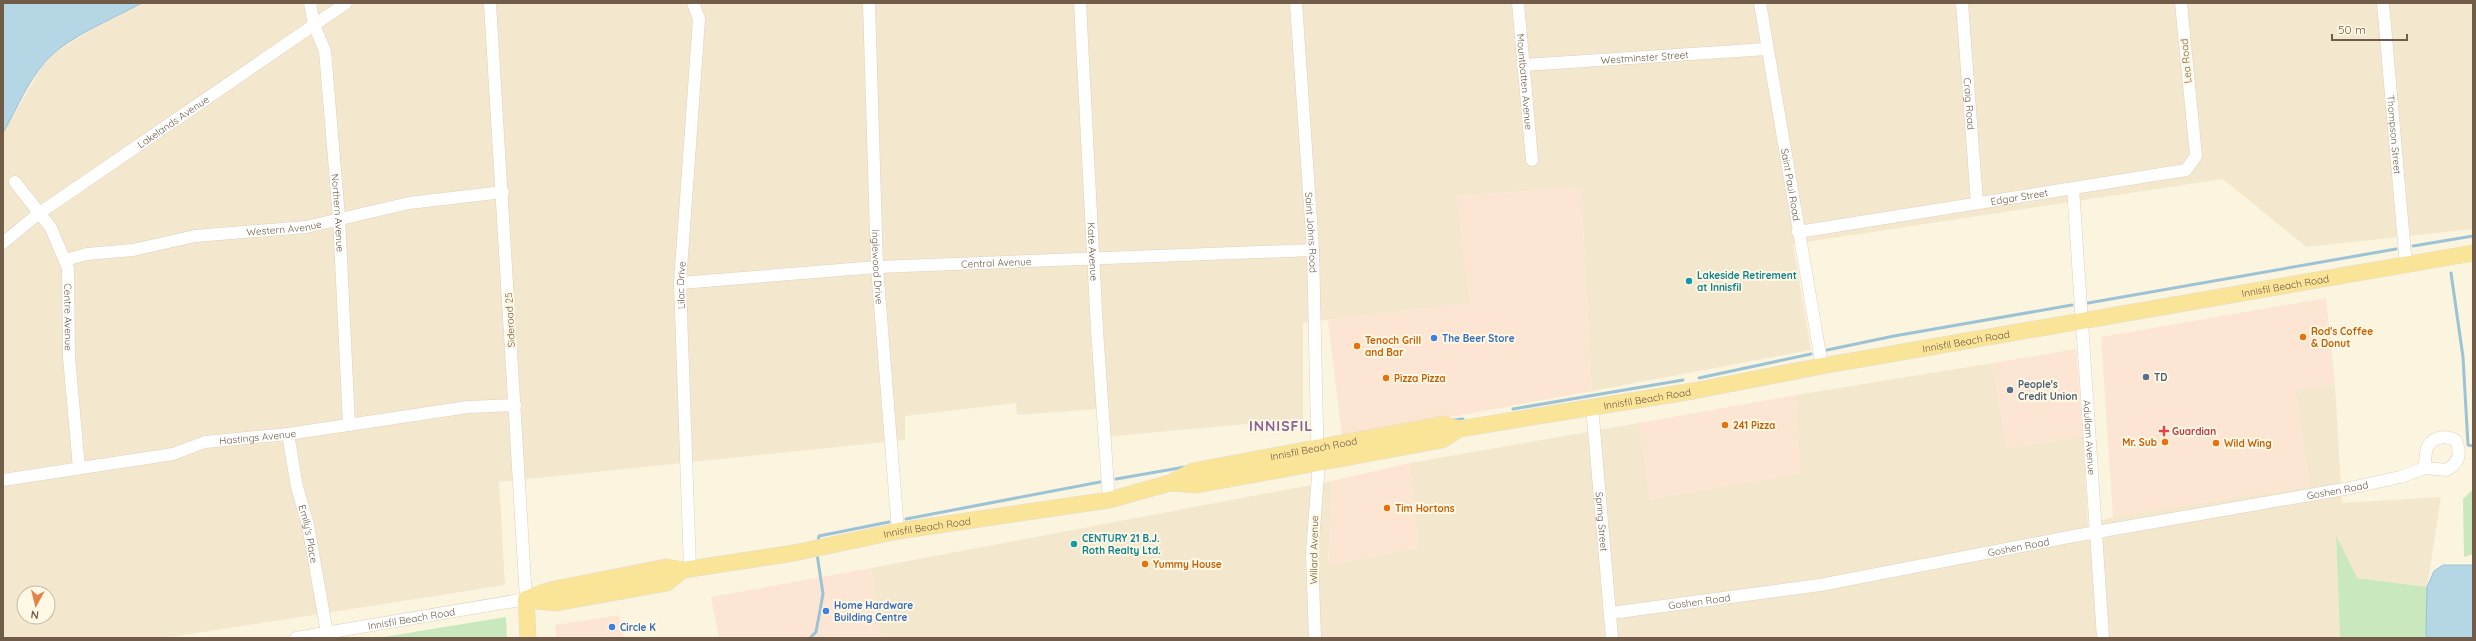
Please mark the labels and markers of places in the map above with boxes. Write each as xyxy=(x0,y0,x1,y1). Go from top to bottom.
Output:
place label: Lakeside Retirement at Innisfil xyxy=(1697,269,1797,294)
marker: Lakeside Retirement at Innisfil xyxy=(1684,276,1694,286)
place label: Rod's Coffee & Donut xyxy=(2311,325,2373,350)
place label: The Beer Store xyxy=(1442,332,1515,345)
marker: Rod's Coffee & Donut xyxy=(2298,332,2308,342)
marker: The Beer Store xyxy=(1429,333,1439,343)
place label: Tenoch Grill and Bar xyxy=(1365,334,1421,359)
marker: Tenoch Grill and Bar xyxy=(1352,341,1362,351)
place label: TD xyxy=(2154,371,2167,384)
place label: Pizza Pizza xyxy=(1394,372,1446,385)
marker: TD xyxy=(2141,372,2151,382)
marker: Pizza Pizza xyxy=(1381,373,1391,383)
place label: People's Credit Union xyxy=(2018,378,2077,403)
marker: People's Credit Union xyxy=(2005,385,2015,395)
place label: 241 Pizza xyxy=(1733,419,1775,432)
marker: 241 Pizza xyxy=(1720,420,1730,430)
place label: Guardian xyxy=(2172,425,2216,438)
marker: Guardian xyxy=(2159,426,2169,436)
place label: Mr. Sub xyxy=(2122,436,2157,449)
marker: Mr. Sub xyxy=(2160,437,2170,447)
place label: Wild Wing xyxy=(2224,437,2272,450)
marker: Wild Wing xyxy=(2211,438,2221,448)
place label: Tim Hortons xyxy=(1395,502,1455,515)
marker: Tim Hortons xyxy=(1382,503,1392,513)
place label: CENTURY 21 B.J. Roth Realty Ltd. xyxy=(1082,532,1161,557)
marker: CENTURY 21 B.J. Roth Realty Ltd. xyxy=(1069,539,1079,549)
place label: Yummy House xyxy=(1153,558,1222,571)
marker: Yummy House xyxy=(1140,559,1150,569)
place label: Home Hardware Building Centre xyxy=(834,599,913,624)
marker: Home Hardware Building Centre xyxy=(821,606,831,616)
place label: Circle K xyxy=(620,621,656,634)
marker: Circle K xyxy=(607,622,617,632)

